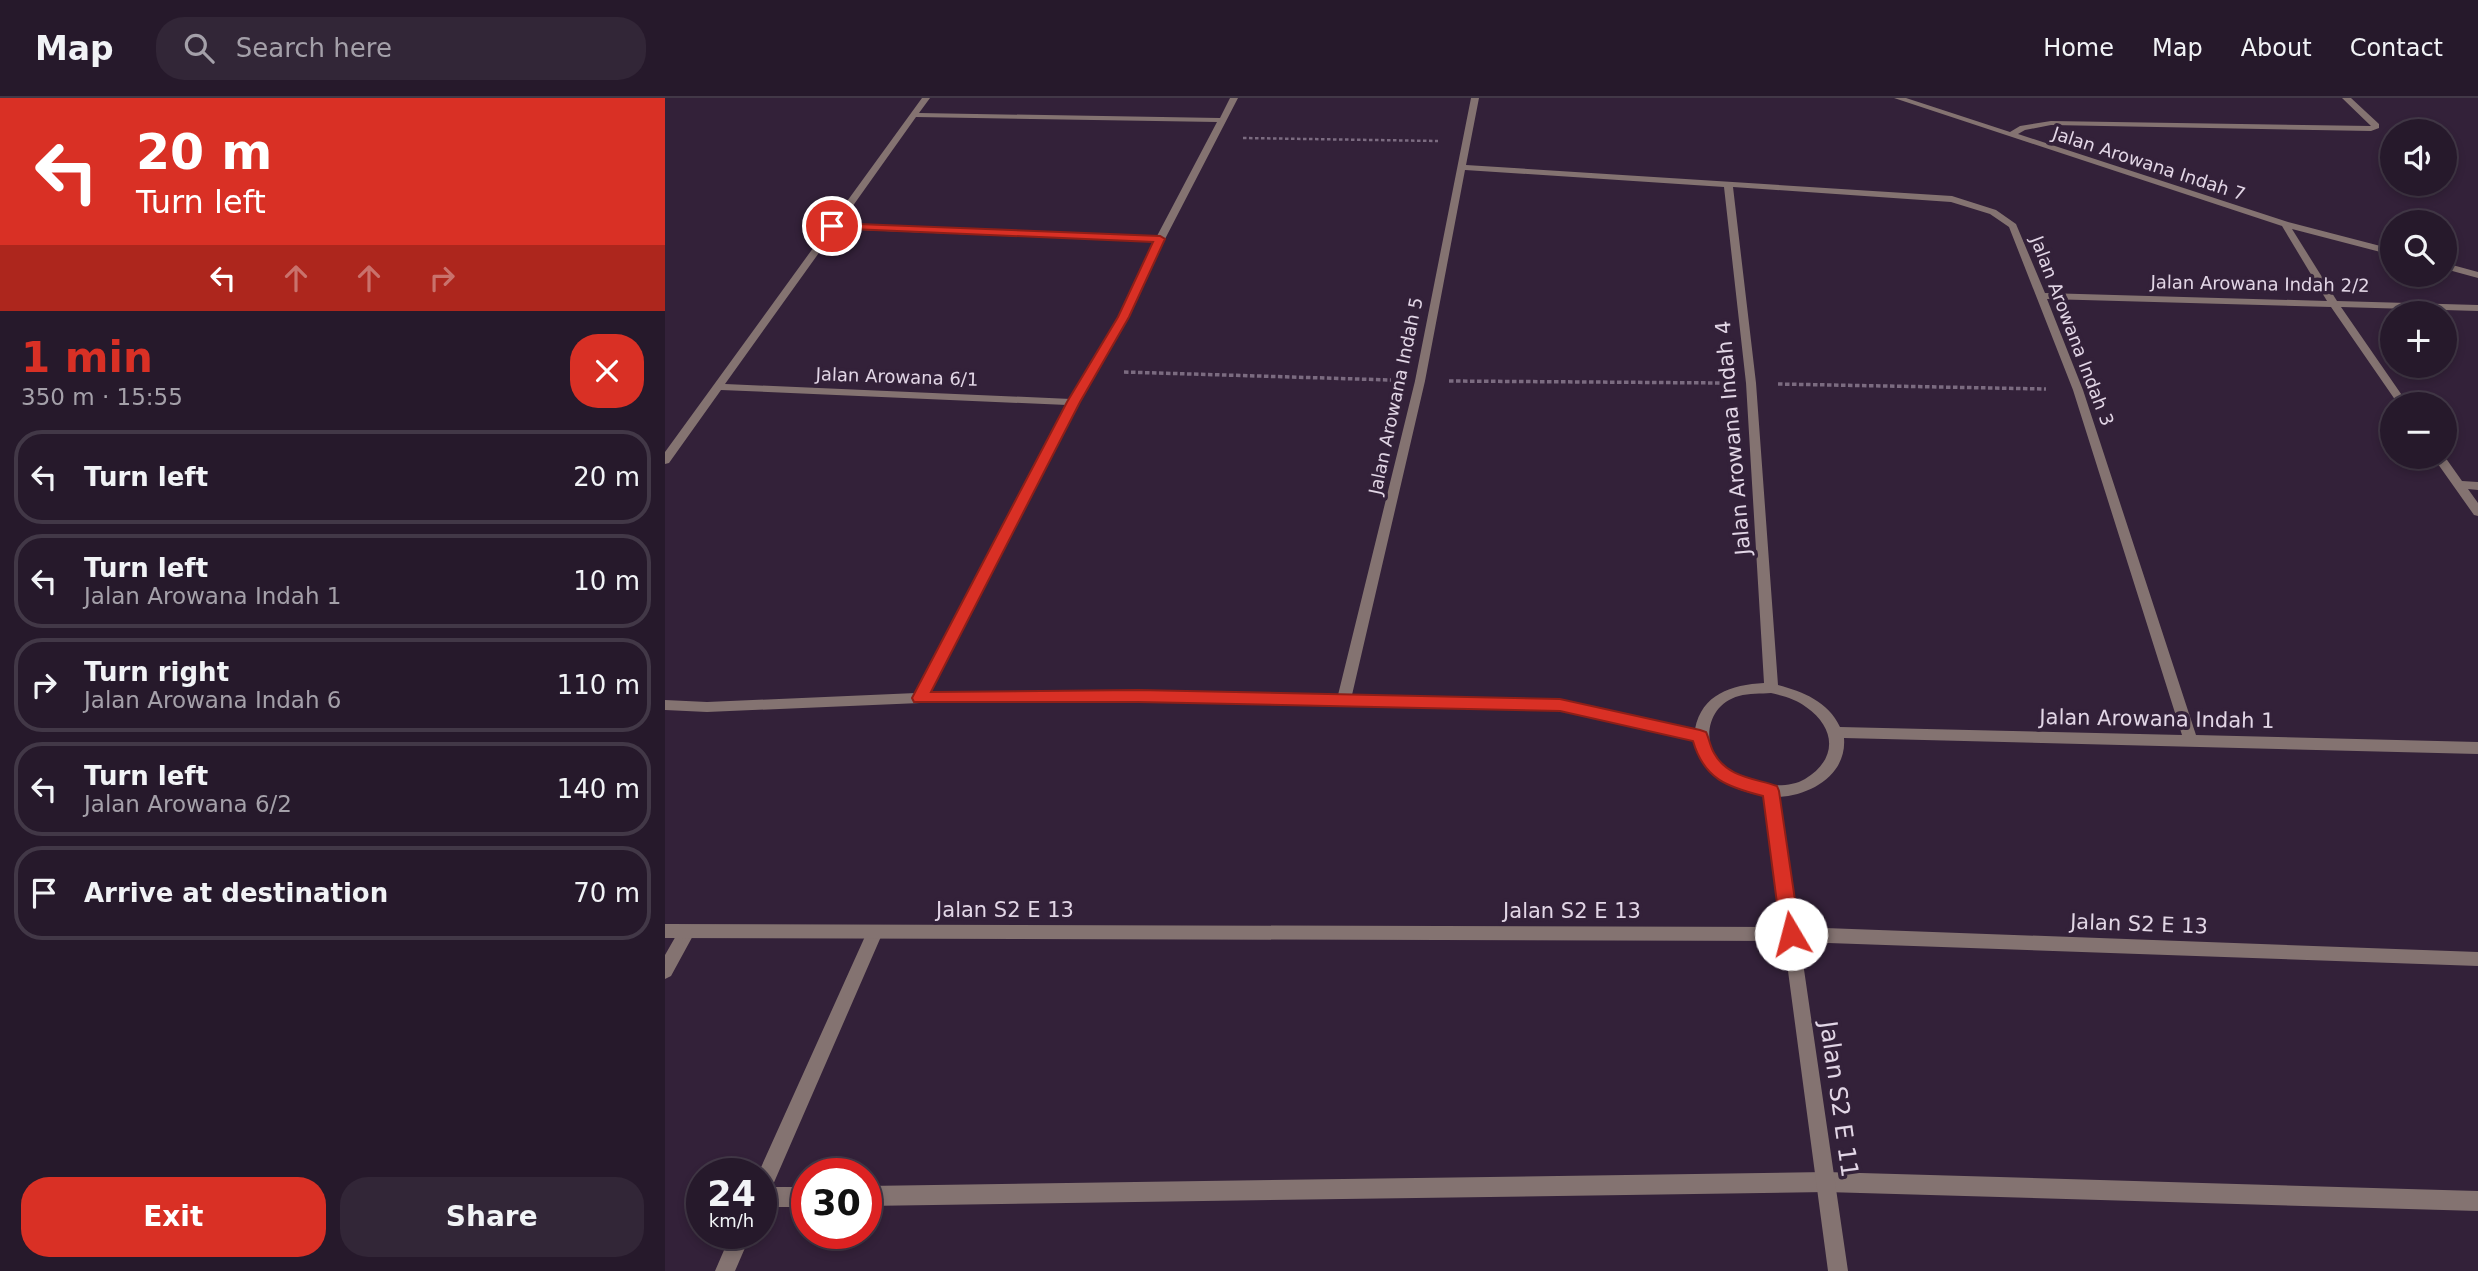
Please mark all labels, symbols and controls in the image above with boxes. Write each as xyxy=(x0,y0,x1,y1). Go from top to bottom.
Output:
search box xyxy=(156,17,646,80)
text: Map xyxy=(35,29,114,68)
icon: search xyxy=(180,29,218,67)
text: Search here xyxy=(236,33,392,63)
text: Home xyxy=(2043,34,2114,62)
text: Map xyxy=(2152,34,2203,62)
text: About xyxy=(2241,34,2312,62)
text: Contact xyxy=(2350,34,2443,62)
map controls xyxy=(2380,119,2457,469)
button: sound xyxy=(2380,119,2457,196)
street label: Jalan Arowana Indah 7 xyxy=(2049,122,2248,205)
text: 20 m xyxy=(136,124,272,181)
icon: left xyxy=(21,126,112,217)
text: Turn left xyxy=(136,183,266,221)
pin xyxy=(802,196,862,256)
icon: arrive xyxy=(813,207,851,245)
button: search xyxy=(2380,210,2457,287)
street label: Jalan Arowana Indah 3 xyxy=(2026,232,2118,429)
icon: left xyxy=(204,259,242,297)
icon: ahead xyxy=(277,259,315,297)
icon: ahead xyxy=(350,259,388,297)
icon: right xyxy=(423,259,461,297)
street label: Jalan Arowana Indah 2/2 xyxy=(2149,271,2370,296)
street label: Jalan Arowana Indah 5 xyxy=(1364,295,1427,498)
button: + xyxy=(2380,301,2457,378)
street label: Jalan Arowana Indah 4 xyxy=(1711,320,1755,558)
text: 1 min xyxy=(21,333,153,382)
button: close xyxy=(570,334,644,408)
street label: Jalan Arowana 6/1 xyxy=(814,363,979,390)
text: 350 m · 15:55 xyxy=(21,384,183,410)
button: − xyxy=(2380,392,2457,469)
icon: left xyxy=(25,458,63,496)
text: Turn left xyxy=(84,462,208,492)
text: 20 m xyxy=(573,462,640,492)
text: Turn left xyxy=(84,553,208,583)
icon: left xyxy=(25,562,63,600)
text: 10 m xyxy=(573,566,640,596)
text: Jalan Arowana Indah 1 xyxy=(84,583,341,609)
text: Turn right xyxy=(84,657,229,687)
icon: right xyxy=(25,666,63,704)
text: 110 m xyxy=(557,670,640,700)
text: Jalan Arowana Indah 6 xyxy=(84,687,341,713)
street label: Jalan Arowana Indah 1 xyxy=(2037,705,2275,733)
text: Turn left xyxy=(84,761,208,791)
icon: left xyxy=(25,770,63,808)
text: 140 m xyxy=(557,774,640,804)
text: Jalan Arowana 6/2 xyxy=(84,791,292,817)
icon: arrive xyxy=(25,874,63,912)
text: Arrive at destination xyxy=(84,878,388,908)
text: 70 m xyxy=(573,878,640,908)
position arrow xyxy=(1754,897,1828,971)
street label: Jalan S2 E 13 xyxy=(934,898,1074,922)
street label: Jalan S2 E 13 xyxy=(1501,899,1641,923)
street label: Jalan S2 E 13 xyxy=(2068,910,2208,938)
street label: Jalan S2 E 11 xyxy=(1814,1017,1864,1179)
speed limit sign: 30 xyxy=(791,1158,882,1249)
text: 24 xyxy=(707,1174,756,1214)
button: Exit xyxy=(21,1177,326,1257)
button: Share xyxy=(340,1177,644,1257)
text: km/h xyxy=(709,1210,754,1231)

